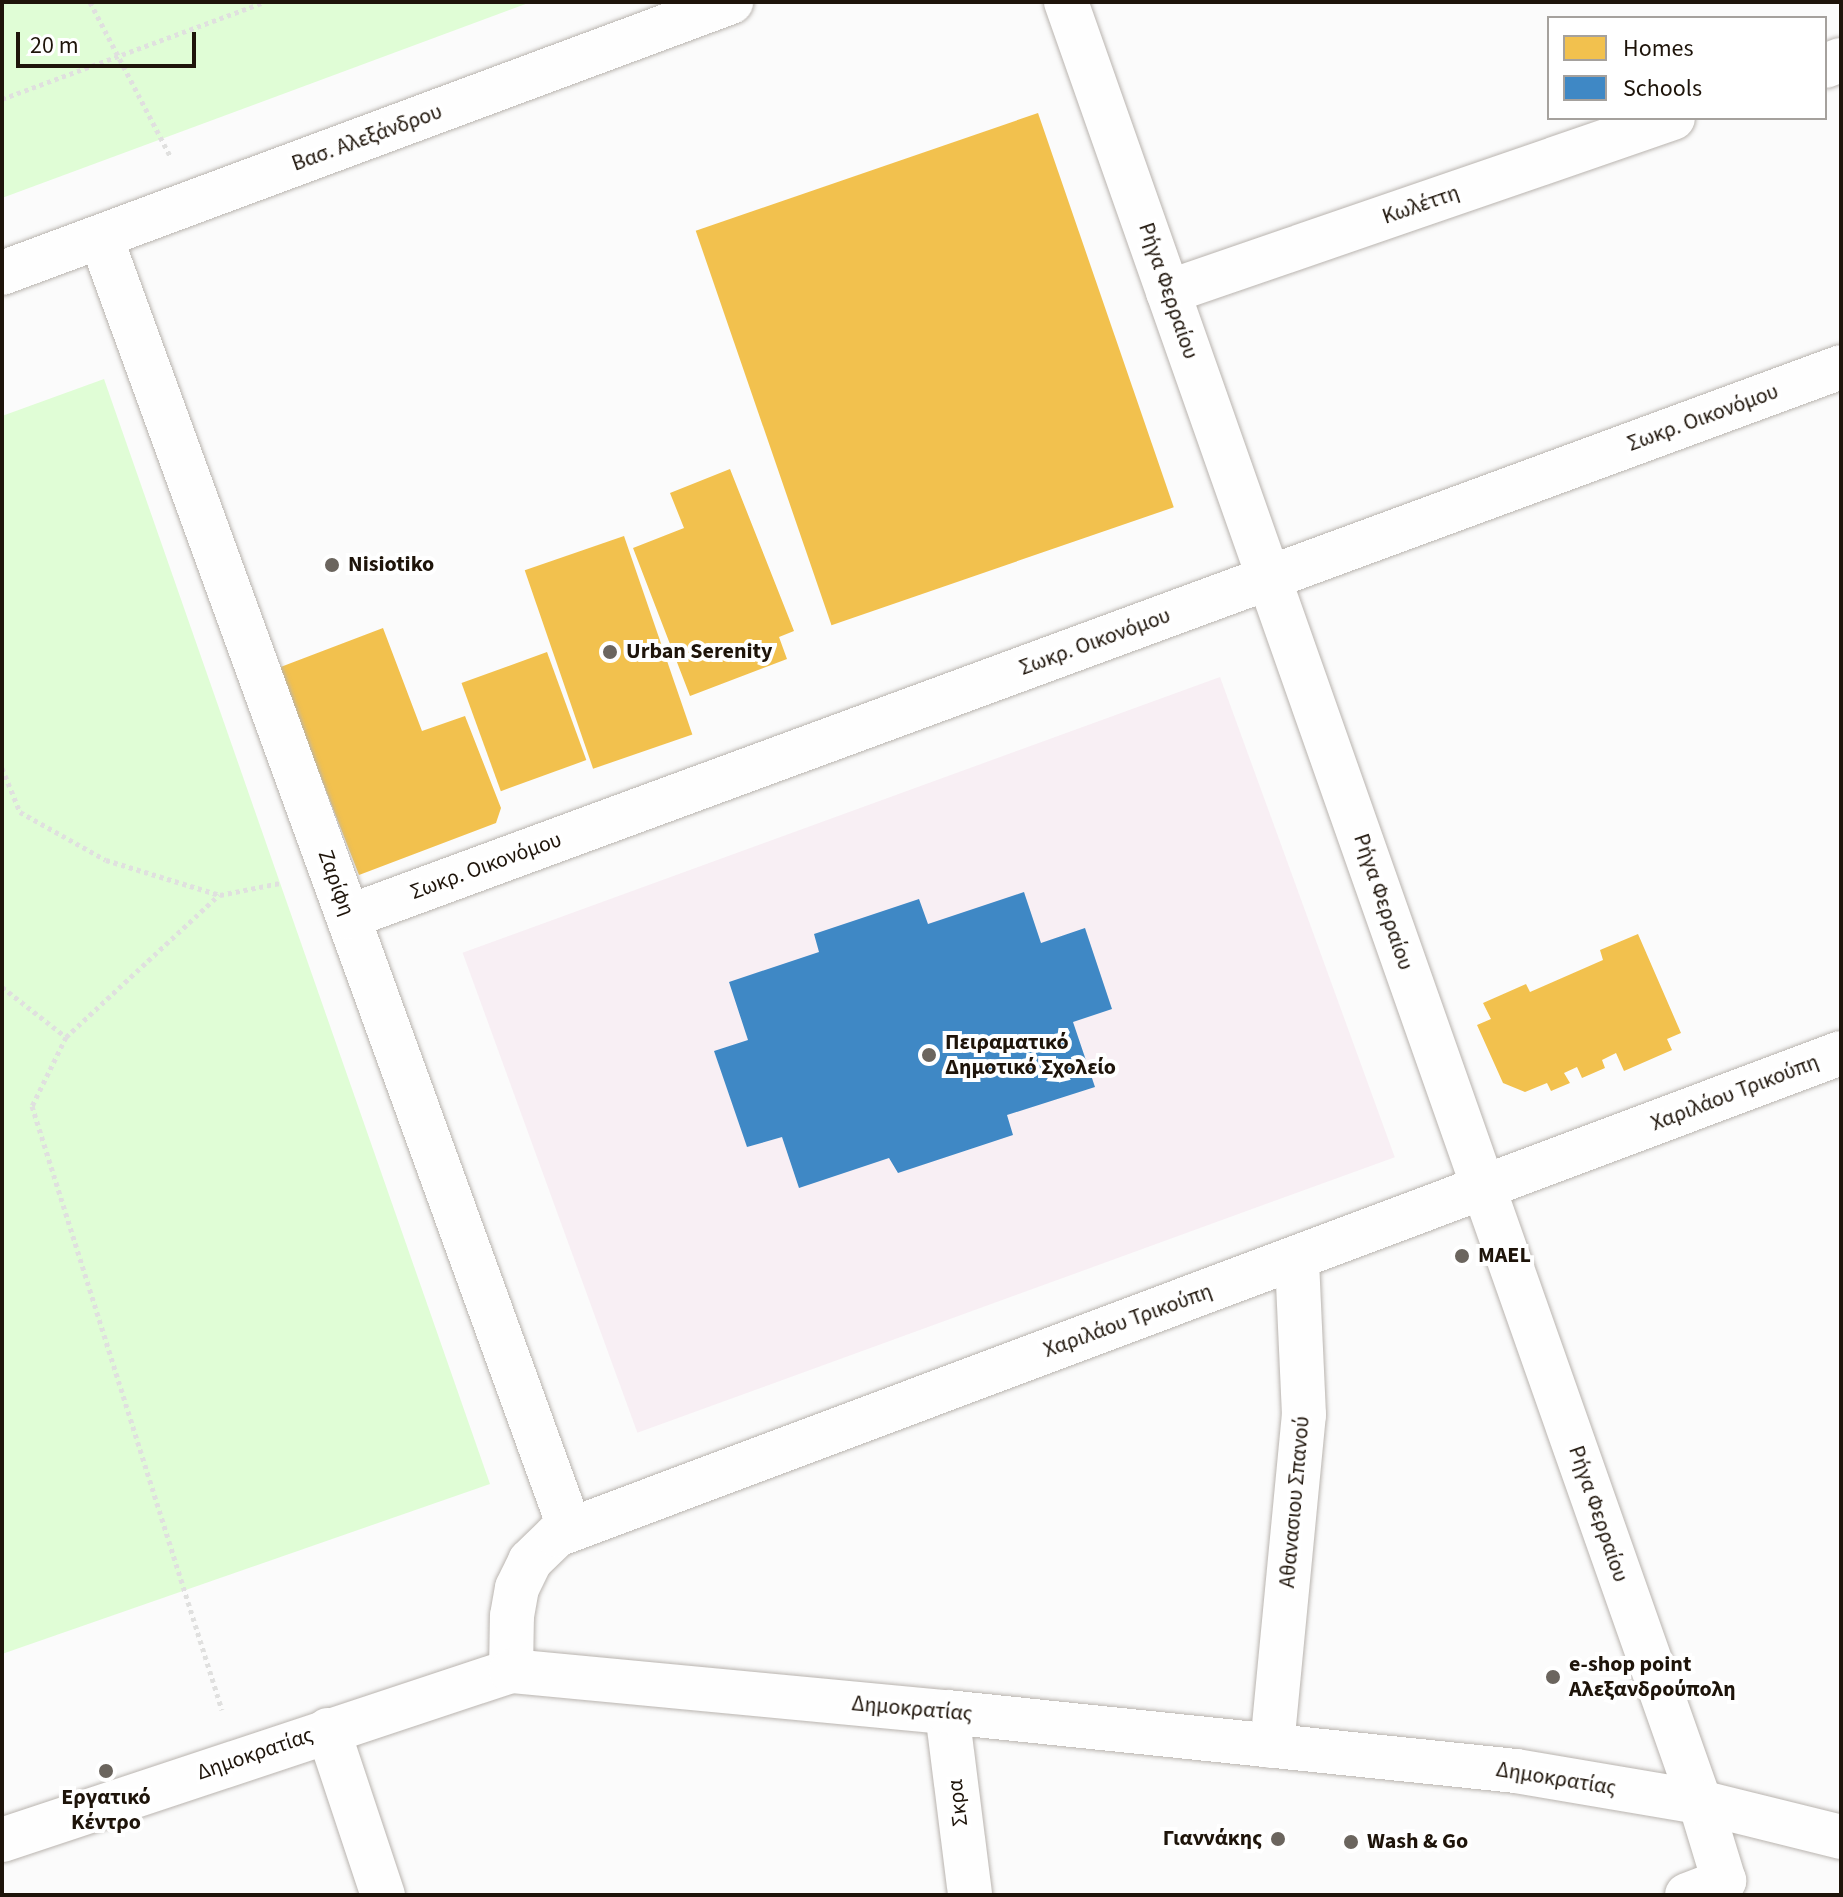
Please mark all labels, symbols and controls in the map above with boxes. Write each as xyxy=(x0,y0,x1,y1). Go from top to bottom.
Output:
scale bar xyxy=(20,16,200,66)
legend xyxy=(1547,16,1827,120)
text: 20 m xyxy=(30,28,79,63)
text: Homes xyxy=(1623,31,1694,66)
text: Schools xyxy=(1623,71,1702,106)
street label: Βασ. Αλεξάνδρου xyxy=(288,99,446,177)
street label: Κωλέττη xyxy=(1379,180,1463,230)
street label: Ρήγα Φερραίου xyxy=(1132,219,1204,363)
street label: Σωκρ. Οικονόμου xyxy=(1624,378,1782,458)
place label: Nisiotiko xyxy=(348,552,434,578)
marker: Nisiotiko xyxy=(323,556,341,574)
street label: Σωκρ. Οικονόμου xyxy=(1016,602,1174,682)
place label: Urban Serenity xyxy=(626,639,772,665)
marker: Urban Serenity xyxy=(601,643,619,661)
street label: Σωκρ. Οικονόμου xyxy=(407,826,565,906)
street label: Ρήγα Φερραίου xyxy=(1347,830,1419,974)
street label: Ζαρίφη xyxy=(312,846,360,920)
place label: Πειραματικό Δημοτικό Σχολείο xyxy=(945,1029,1116,1080)
marker: Πειραματικό Δημοτικό Σχολείο xyxy=(920,1046,938,1064)
street label: Χαριλάου Τρικούπη xyxy=(1647,1049,1823,1137)
place label: MAEL xyxy=(1478,1243,1531,1269)
marker: MAEL xyxy=(1453,1247,1471,1265)
street label: Χαριλάου Τρικούπη xyxy=(1040,1278,1216,1364)
street label: Αθανασιου Σπανού xyxy=(1274,1415,1316,1589)
street label: Ρήγα Φερραίου xyxy=(1562,1442,1634,1586)
place label: e-shop point Αλεξανδρούπολη xyxy=(1569,1651,1736,1702)
marker: e-shop point Αλεξανδρούπολη xyxy=(1544,1668,1562,1686)
street label: Δημοκρατίας xyxy=(851,1691,973,1727)
street label: Δημοκρατίας xyxy=(193,1722,317,1786)
street label: Δημοκρατίας xyxy=(1494,1756,1618,1802)
marker: Εργατικό Κέντρο xyxy=(97,1762,115,1780)
street label: Σκρα xyxy=(942,1778,974,1828)
place label: Εργατικό Κέντρο xyxy=(61,1784,151,1836)
place label: Γιαννάκης xyxy=(1163,1826,1262,1852)
place label: Wash & Go xyxy=(1367,1829,1468,1855)
marker: Γιαννάκης xyxy=(1269,1830,1287,1848)
marker: Wash & Go xyxy=(1342,1833,1360,1851)

